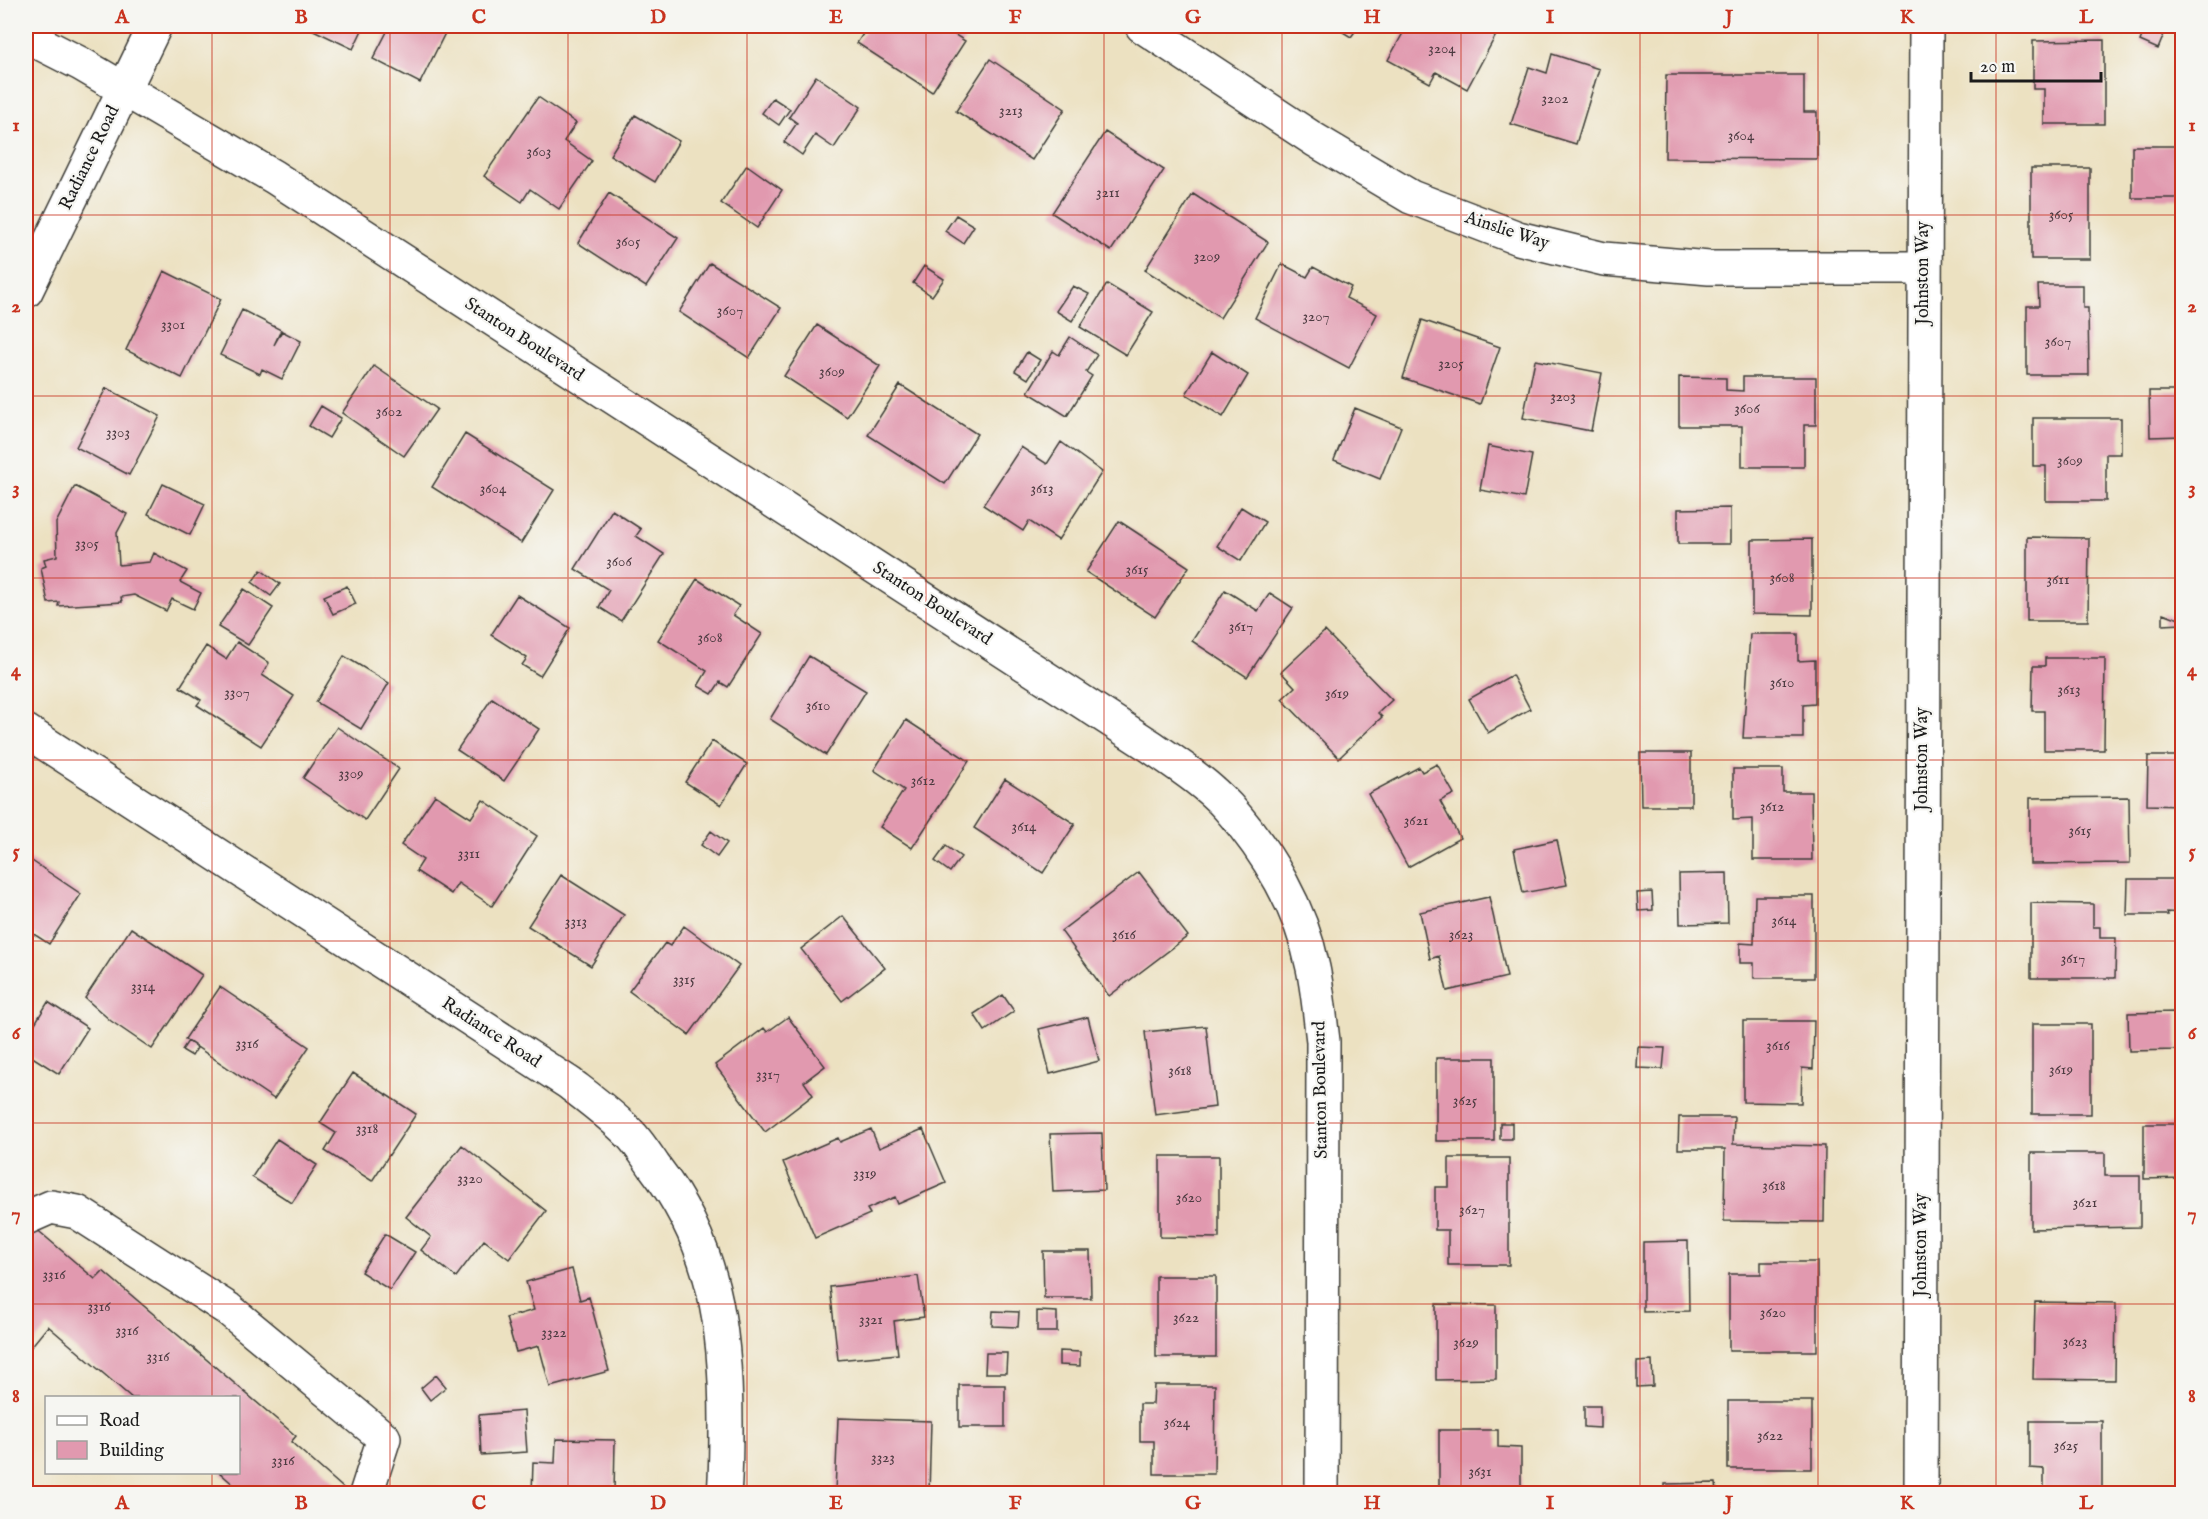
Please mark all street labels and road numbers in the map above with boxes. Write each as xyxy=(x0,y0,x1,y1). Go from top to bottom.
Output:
street label: Radiance Road xyxy=(55,101,125,214)
street label: Ainslie Way xyxy=(1461,206,1552,255)
street label: Johnston Way xyxy=(1912,221,1935,327)
street label: Stanton Boulevard xyxy=(460,293,588,387)
street label: Stanton Boulevard xyxy=(868,557,996,651)
street label: Johnston Way xyxy=(1911,707,1934,813)
street label: Radiance Road xyxy=(437,992,545,1074)
street label: Stanton Boulevard xyxy=(1308,1020,1334,1159)
street label: Johnston Way xyxy=(1910,1193,1933,1299)

